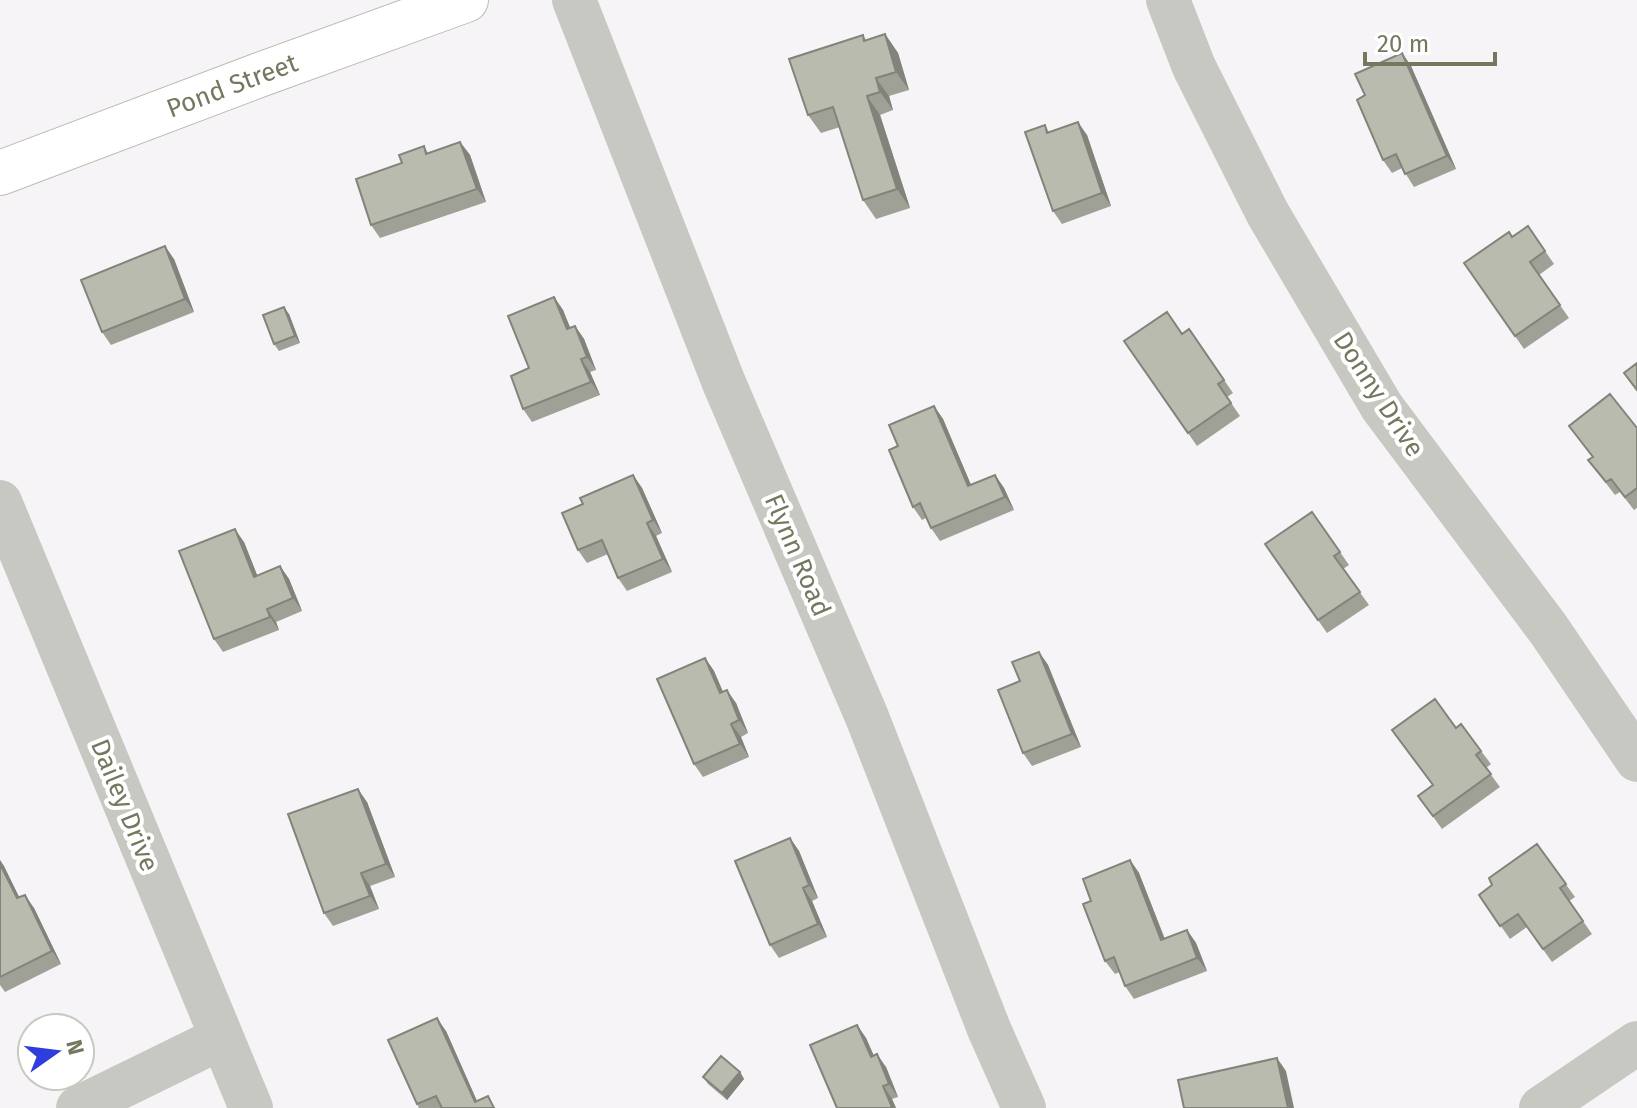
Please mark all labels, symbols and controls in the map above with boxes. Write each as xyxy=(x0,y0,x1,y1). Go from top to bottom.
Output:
scale bar xyxy=(1365,16,1495,66)
text: 20 m xyxy=(1377,30,1429,58)
street label: Pond Street xyxy=(162,47,303,125)
street label: Donny Drive xyxy=(1327,326,1430,463)
street label: Flynn Road xyxy=(758,489,837,621)
street label: Dailey Drive xyxy=(84,734,165,876)
north arrow xyxy=(16,1012,96,1092)
text: N xyxy=(60,1037,90,1058)

